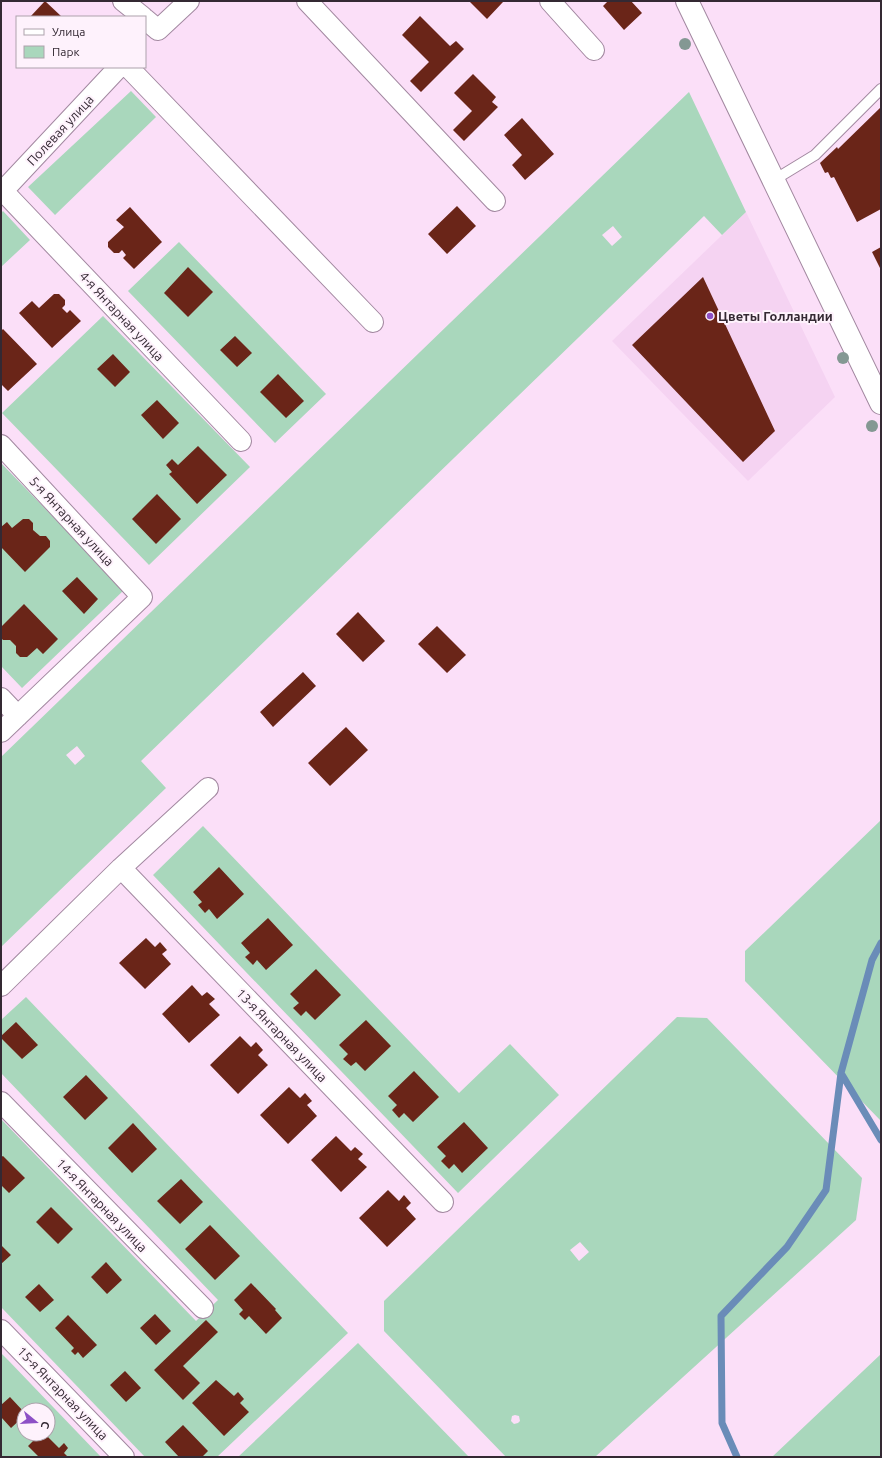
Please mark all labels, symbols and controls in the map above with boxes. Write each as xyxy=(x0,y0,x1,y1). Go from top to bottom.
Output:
legend xyxy=(16,16,146,68)
text: Улица xyxy=(52,25,85,38)
text: Парк xyxy=(52,45,80,58)
street label: Полевая улица xyxy=(24,92,96,168)
street label: 4-я Янтарная улица xyxy=(77,269,167,363)
place label: Цветы Голландии xyxy=(718,309,833,323)
marker: Цветы Голландии xyxy=(705,311,715,321)
street label: 5-я Янтарная улица xyxy=(27,474,117,568)
street label: 13-я Янтарная улица xyxy=(234,986,330,1084)
street label: 14-я Янтарная улица xyxy=(54,1156,150,1254)
street label: 15-я Янтарная улица xyxy=(15,1344,111,1442)
north arrow xyxy=(16,1402,56,1442)
text: С xyxy=(39,1420,52,1430)

